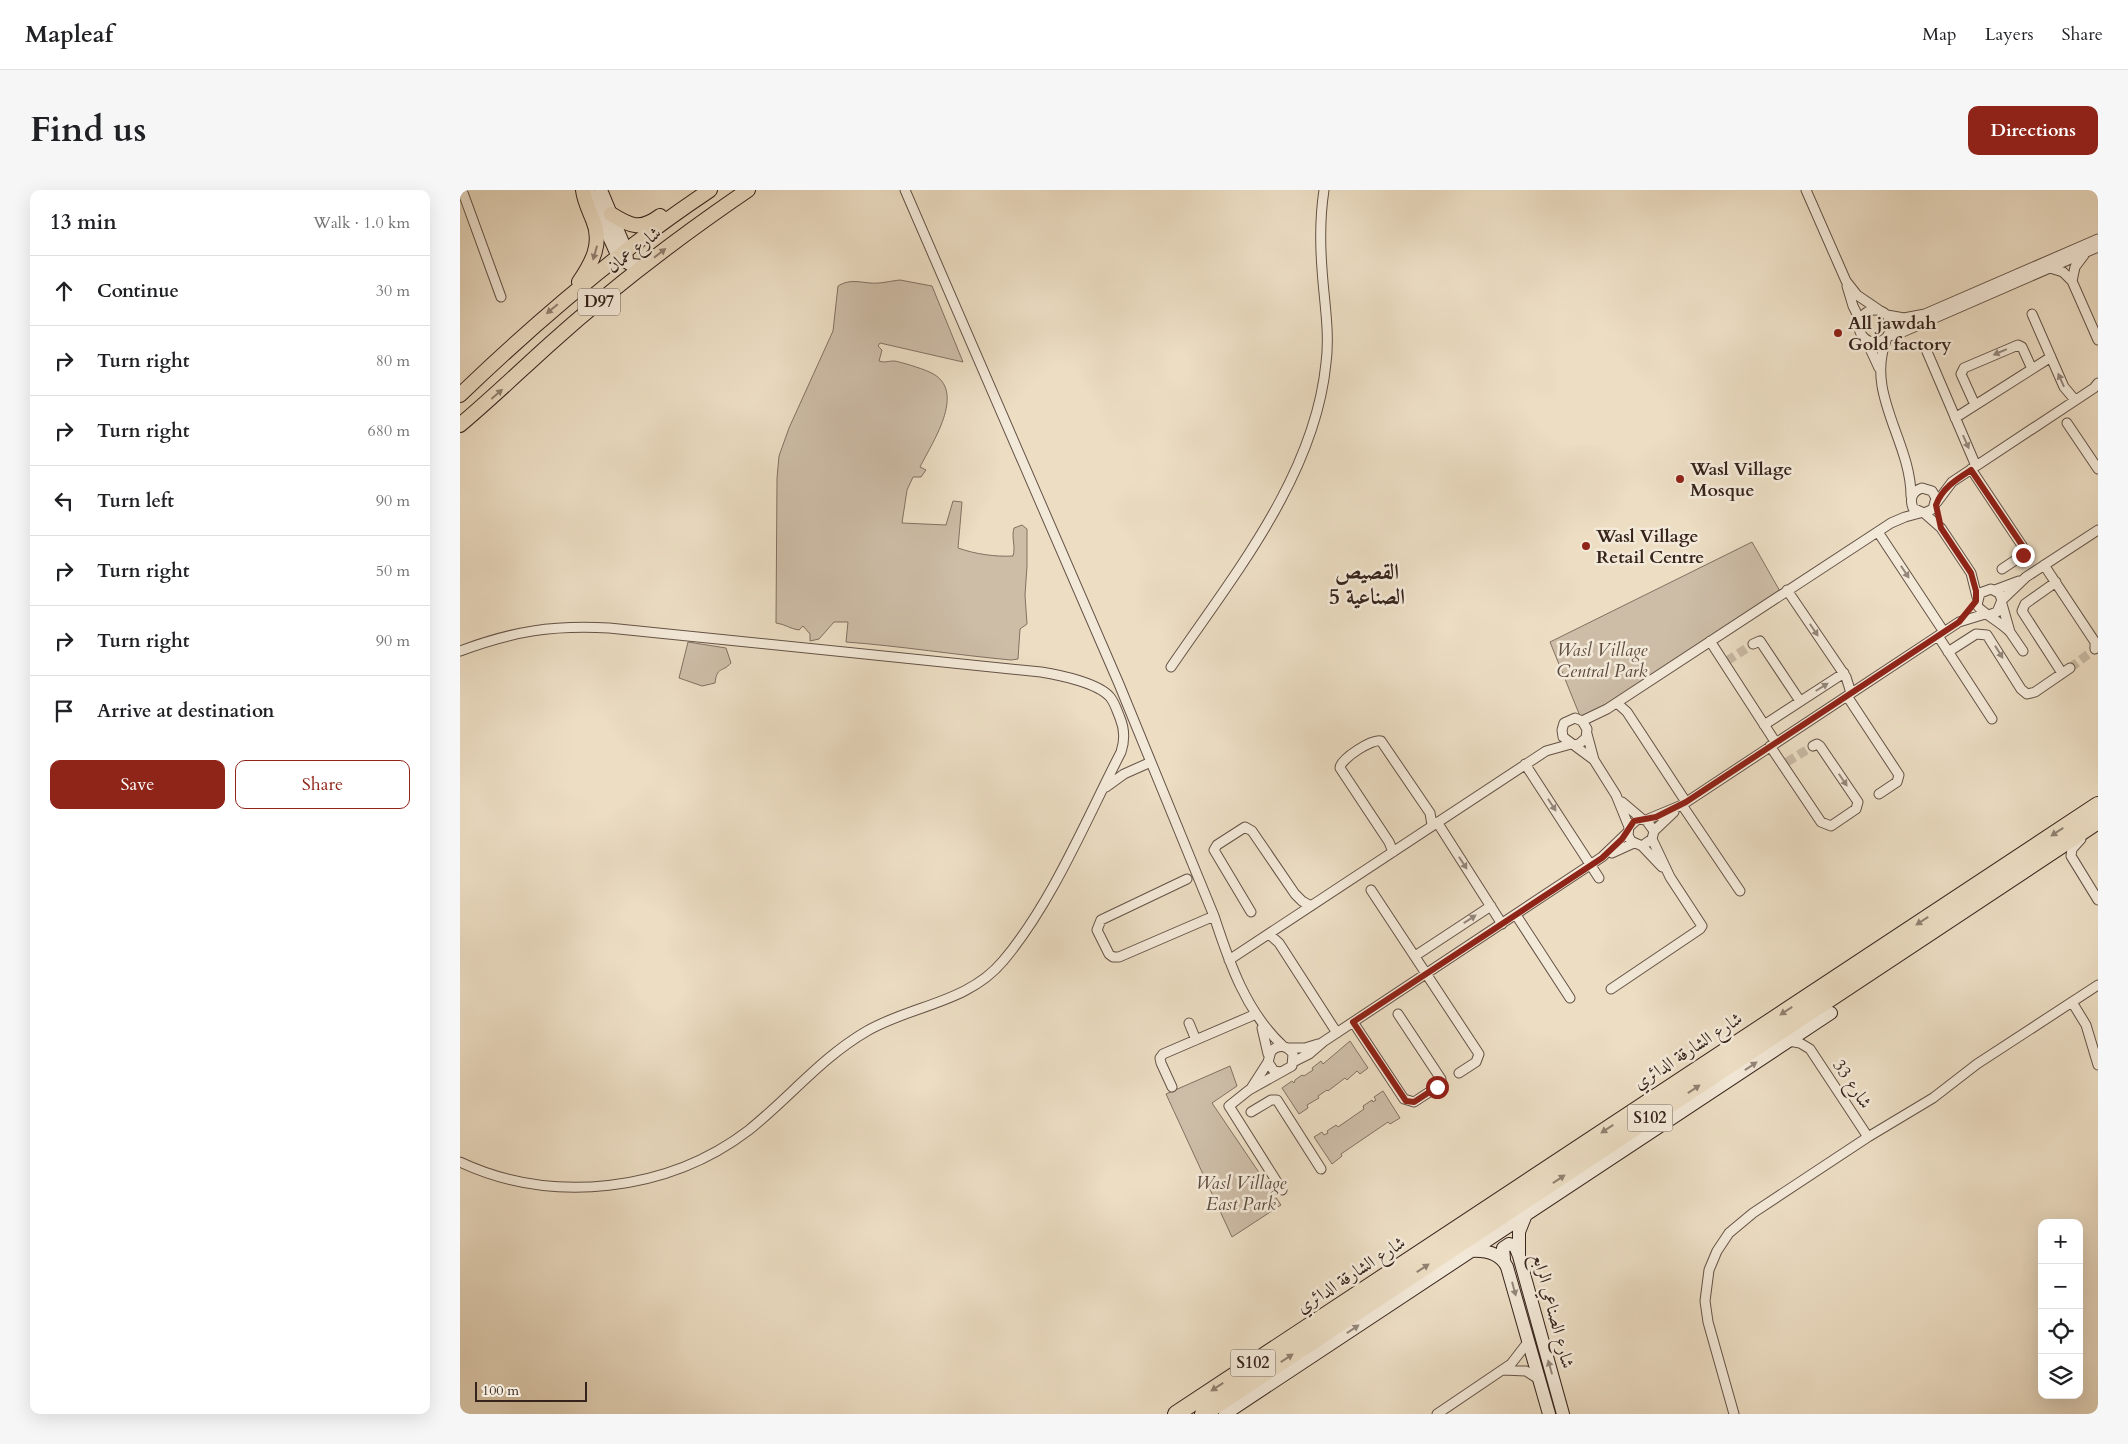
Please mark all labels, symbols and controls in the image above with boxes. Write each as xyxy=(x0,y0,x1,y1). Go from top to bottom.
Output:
text: Mapleaf xyxy=(25,18,113,51)
text: Map xyxy=(1922,22,1957,47)
text: Layers xyxy=(1985,22,2034,47)
text: Share xyxy=(2062,22,2103,47)
text: Find us xyxy=(30,106,146,154)
button: Directions xyxy=(1968,106,2098,155)
text: 13 min xyxy=(50,208,117,237)
text: Walk · 1.0 km xyxy=(313,212,410,234)
street label: شارع عمان xyxy=(601,221,668,281)
one-way arrow xyxy=(590,246,598,261)
one-way arrow xyxy=(653,248,666,259)
icon: ahead xyxy=(50,277,78,305)
text: Continue xyxy=(97,278,179,304)
text: 30 m xyxy=(376,280,410,302)
road number: D97 xyxy=(578,288,620,315)
one-way arrow xyxy=(546,304,559,315)
place label: All jawdah Gold factory xyxy=(1848,311,1952,357)
marker: All jawdah Gold factory xyxy=(1832,327,1844,339)
icon: right xyxy=(50,347,78,375)
text: Turn right xyxy=(97,348,189,374)
one-way arrow xyxy=(1993,348,2007,356)
text: 80 m xyxy=(376,350,410,372)
one-way arrow xyxy=(2057,373,2065,387)
one-way arrow xyxy=(490,388,503,399)
icon: right xyxy=(50,417,78,445)
text: Turn right xyxy=(97,418,189,444)
text: 680 m xyxy=(368,420,410,442)
one-way arrow xyxy=(1962,435,1970,449)
place label: Wasl Village Mosque xyxy=(1689,457,1792,503)
marker: Wasl Village Mosque xyxy=(1674,473,1686,485)
icon: left xyxy=(50,487,78,515)
text: Turn left xyxy=(97,488,174,514)
text: 90 m xyxy=(376,490,410,512)
place label: Wasl Village Retail Centre xyxy=(1595,524,1704,570)
marker: Wasl Village Retail Centre xyxy=(1580,540,1592,552)
route end xyxy=(2012,544,2035,567)
icon: right xyxy=(50,557,78,585)
district label: القصيص الصناعية 5 xyxy=(1329,557,1405,612)
text: Turn right xyxy=(97,558,189,584)
text: 50 m xyxy=(376,560,410,582)
one-way arrow xyxy=(1900,565,1909,579)
one-way arrow xyxy=(1810,623,1819,637)
icon: right xyxy=(50,627,78,655)
text: Turn right xyxy=(97,628,189,654)
text: 90 m xyxy=(376,630,410,652)
park label: Wasl Village Central Park xyxy=(1557,638,1648,684)
one-way arrow xyxy=(1994,646,2003,659)
one-way arrow xyxy=(1815,683,1829,692)
icon: arrive xyxy=(50,697,78,725)
text: Arrive at destination xyxy=(97,698,274,724)
button: Save xyxy=(50,760,225,809)
button: Share xyxy=(235,760,410,809)
one-way arrow xyxy=(1838,773,1848,787)
one-way arrow xyxy=(1547,799,1557,812)
one-way arrow xyxy=(2051,827,2064,836)
one-way arrow xyxy=(1459,857,1468,870)
one-way arrow xyxy=(1463,915,1477,924)
one-way arrow xyxy=(1915,916,1928,926)
street label: شارع الشارقة الدائري xyxy=(1629,1006,1748,1097)
one-way arrow xyxy=(1779,1006,1793,1016)
street label: شارع 33 xyxy=(1825,1054,1878,1115)
one-way arrow xyxy=(1744,1061,1758,1070)
route start xyxy=(1426,1076,1449,1099)
one-way arrow xyxy=(1687,1084,1701,1094)
road number: S102 xyxy=(1628,1104,1672,1131)
one-way arrow xyxy=(1600,1125,1614,1134)
park label: Wasl Village East Park xyxy=(1196,1171,1287,1217)
one-way arrow xyxy=(1552,1174,1565,1184)
map controls xyxy=(2038,1219,2083,1399)
button: + xyxy=(2038,1219,2083,1264)
street label: شارع الشارقة الدائري xyxy=(1292,1230,1411,1321)
street label: شارع الصناعي الرابع xyxy=(1523,1251,1580,1372)
one-way arrow xyxy=(1416,1264,1430,1273)
button: − xyxy=(2038,1264,2083,1309)
one-way arrow xyxy=(1510,1282,1518,1297)
button: locate xyxy=(2038,1309,2083,1354)
one-way arrow xyxy=(1346,1324,1360,1334)
road number: S102 xyxy=(1230,1350,1276,1376)
one-way arrow xyxy=(1281,1353,1294,1363)
button: layers xyxy=(2038,1354,2083,1399)
one-way arrow xyxy=(1545,1359,1553,1374)
scale bar xyxy=(475,1379,588,1402)
text: 100 m xyxy=(482,1381,519,1400)
one-way arrow xyxy=(1211,1382,1224,1392)

